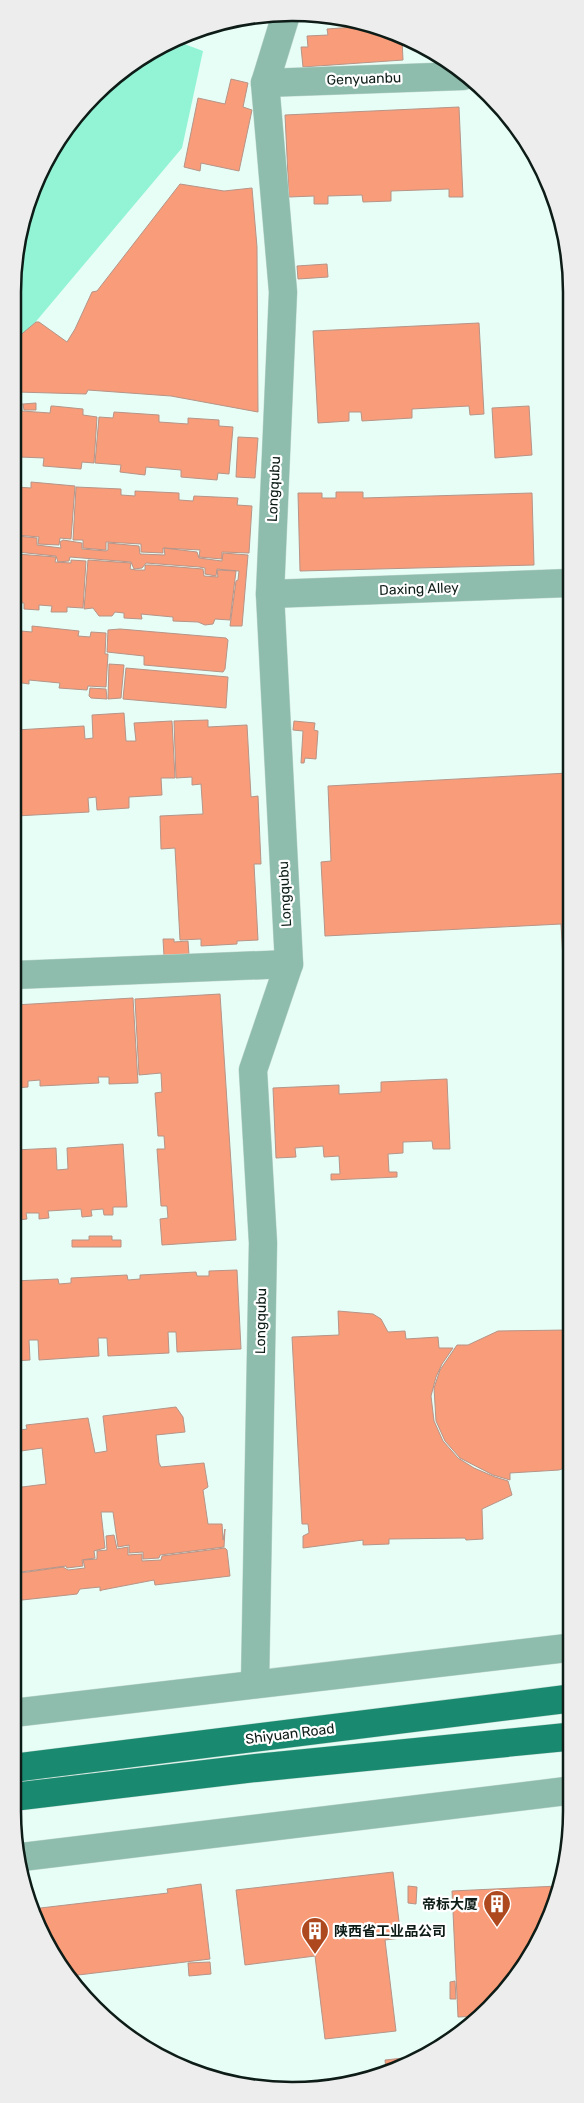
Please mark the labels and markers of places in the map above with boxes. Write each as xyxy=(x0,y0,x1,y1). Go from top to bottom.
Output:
building icon: 帝标大厦 xyxy=(482,1889,512,1928)
place label: 帝标大厦 xyxy=(422,1896,478,1913)
building icon: 陕西省工业品公司 xyxy=(300,1916,330,1955)
place label: 陕西省工业品公司 xyxy=(334,1923,446,1940)

